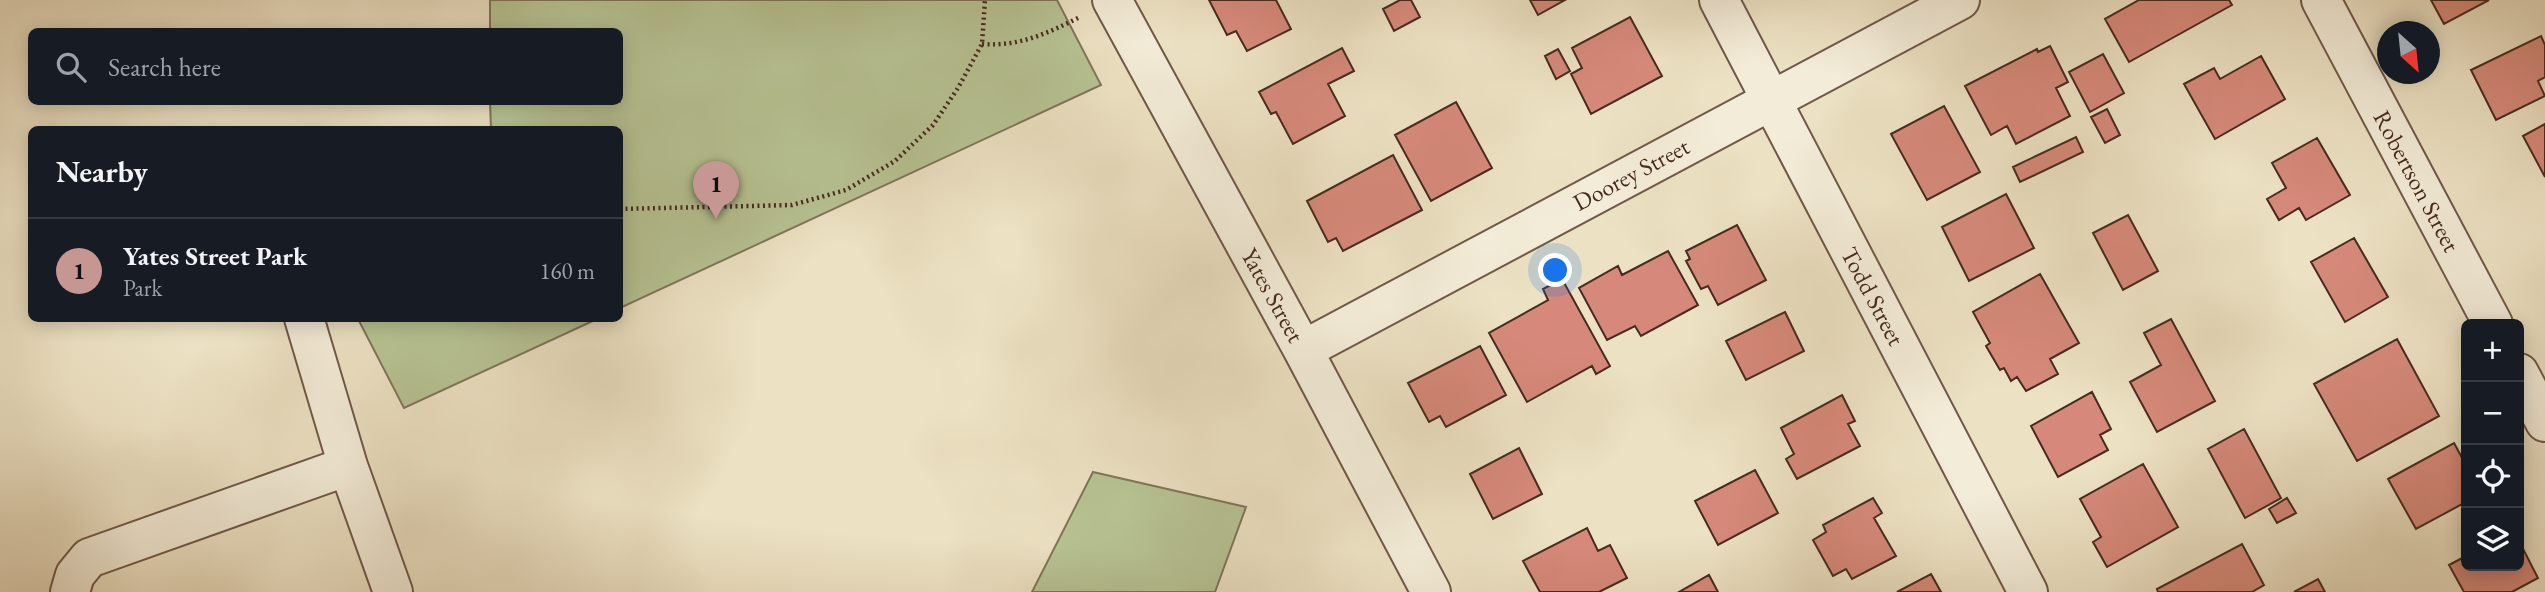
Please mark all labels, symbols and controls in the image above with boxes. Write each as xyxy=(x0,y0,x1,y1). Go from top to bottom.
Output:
north arrow xyxy=(2377,21,2440,84)
search box xyxy=(28,28,623,105)
icon: search xyxy=(52,48,90,86)
text: Search here xyxy=(108,50,221,84)
street label: Robertson Street xyxy=(2367,105,2468,258)
street label: Doorey Street xyxy=(1568,130,1695,218)
text: Nearby xyxy=(56,152,148,191)
pin: 1 xyxy=(693,161,739,219)
text: Yates Street Park xyxy=(123,239,307,273)
street label: Todd Street xyxy=(1834,241,1912,351)
street label: Yates Street xyxy=(1234,242,1312,348)
your location xyxy=(1538,253,1572,287)
text: 1 xyxy=(73,256,85,286)
text: 160 m xyxy=(539,256,595,286)
text: Park xyxy=(123,273,162,303)
map controls xyxy=(2461,319,2524,571)
button: + xyxy=(2461,319,2524,382)
button: − xyxy=(2461,382,2524,445)
button: locate xyxy=(2461,445,2524,508)
button: layers xyxy=(2461,508,2524,571)

